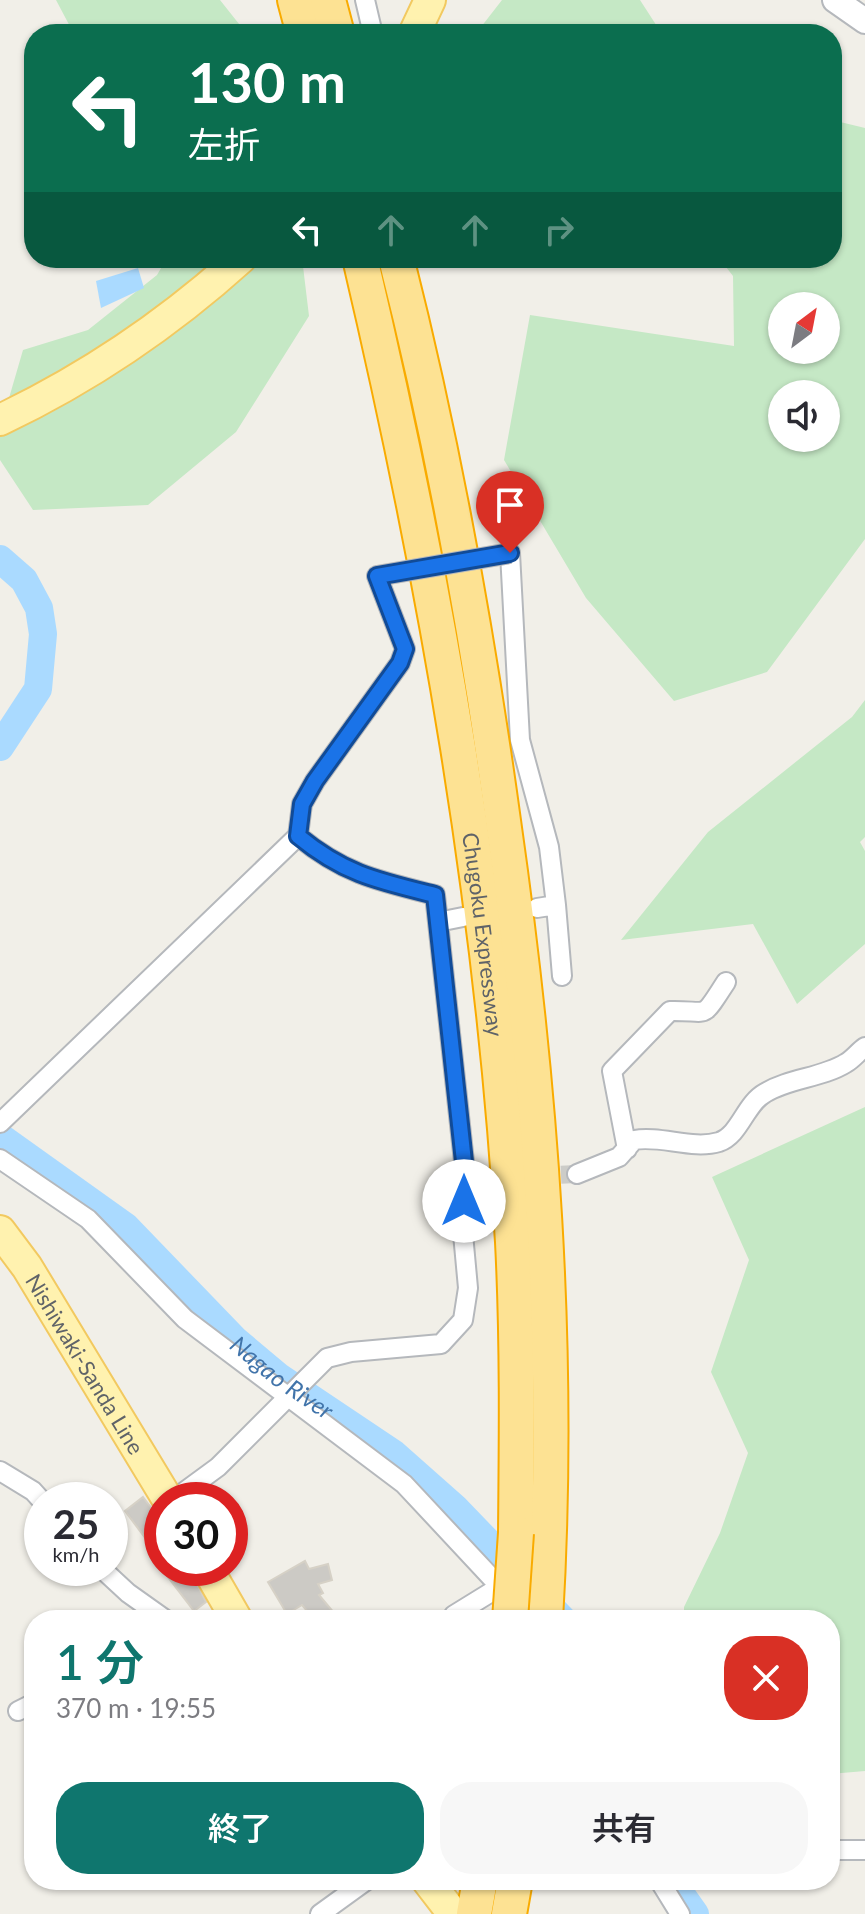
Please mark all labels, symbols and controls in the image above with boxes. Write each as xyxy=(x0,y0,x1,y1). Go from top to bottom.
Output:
text: 130 m xyxy=(188,48,346,115)
icon: left xyxy=(56,56,160,160)
text: 左折 xyxy=(188,122,260,166)
icon: left xyxy=(285,208,329,252)
icon: ahead xyxy=(369,208,413,252)
icon: ahead xyxy=(453,208,497,252)
icon: right xyxy=(537,208,581,252)
north arrow xyxy=(768,292,840,364)
map controls xyxy=(768,292,840,452)
button: sound xyxy=(768,380,840,452)
pin xyxy=(476,471,544,553)
icon: arrive xyxy=(488,483,532,527)
street label: Chugoku Expressway xyxy=(458,831,510,1038)
position arrow xyxy=(422,1159,506,1243)
street label: Nishiwaki-Sanda Line xyxy=(21,1268,150,1459)
water label: Nagao River xyxy=(225,1329,340,1425)
speed limit sign: 30 xyxy=(144,1482,248,1586)
text: 25 xyxy=(53,1500,99,1548)
text: km/h xyxy=(53,1542,99,1566)
text: 1 分 xyxy=(56,1633,144,1690)
button: close xyxy=(724,1636,808,1720)
text: 370 m · 19:55 xyxy=(56,1692,216,1724)
button: 終了 xyxy=(56,1782,424,1874)
button: 共有 xyxy=(440,1782,808,1874)

